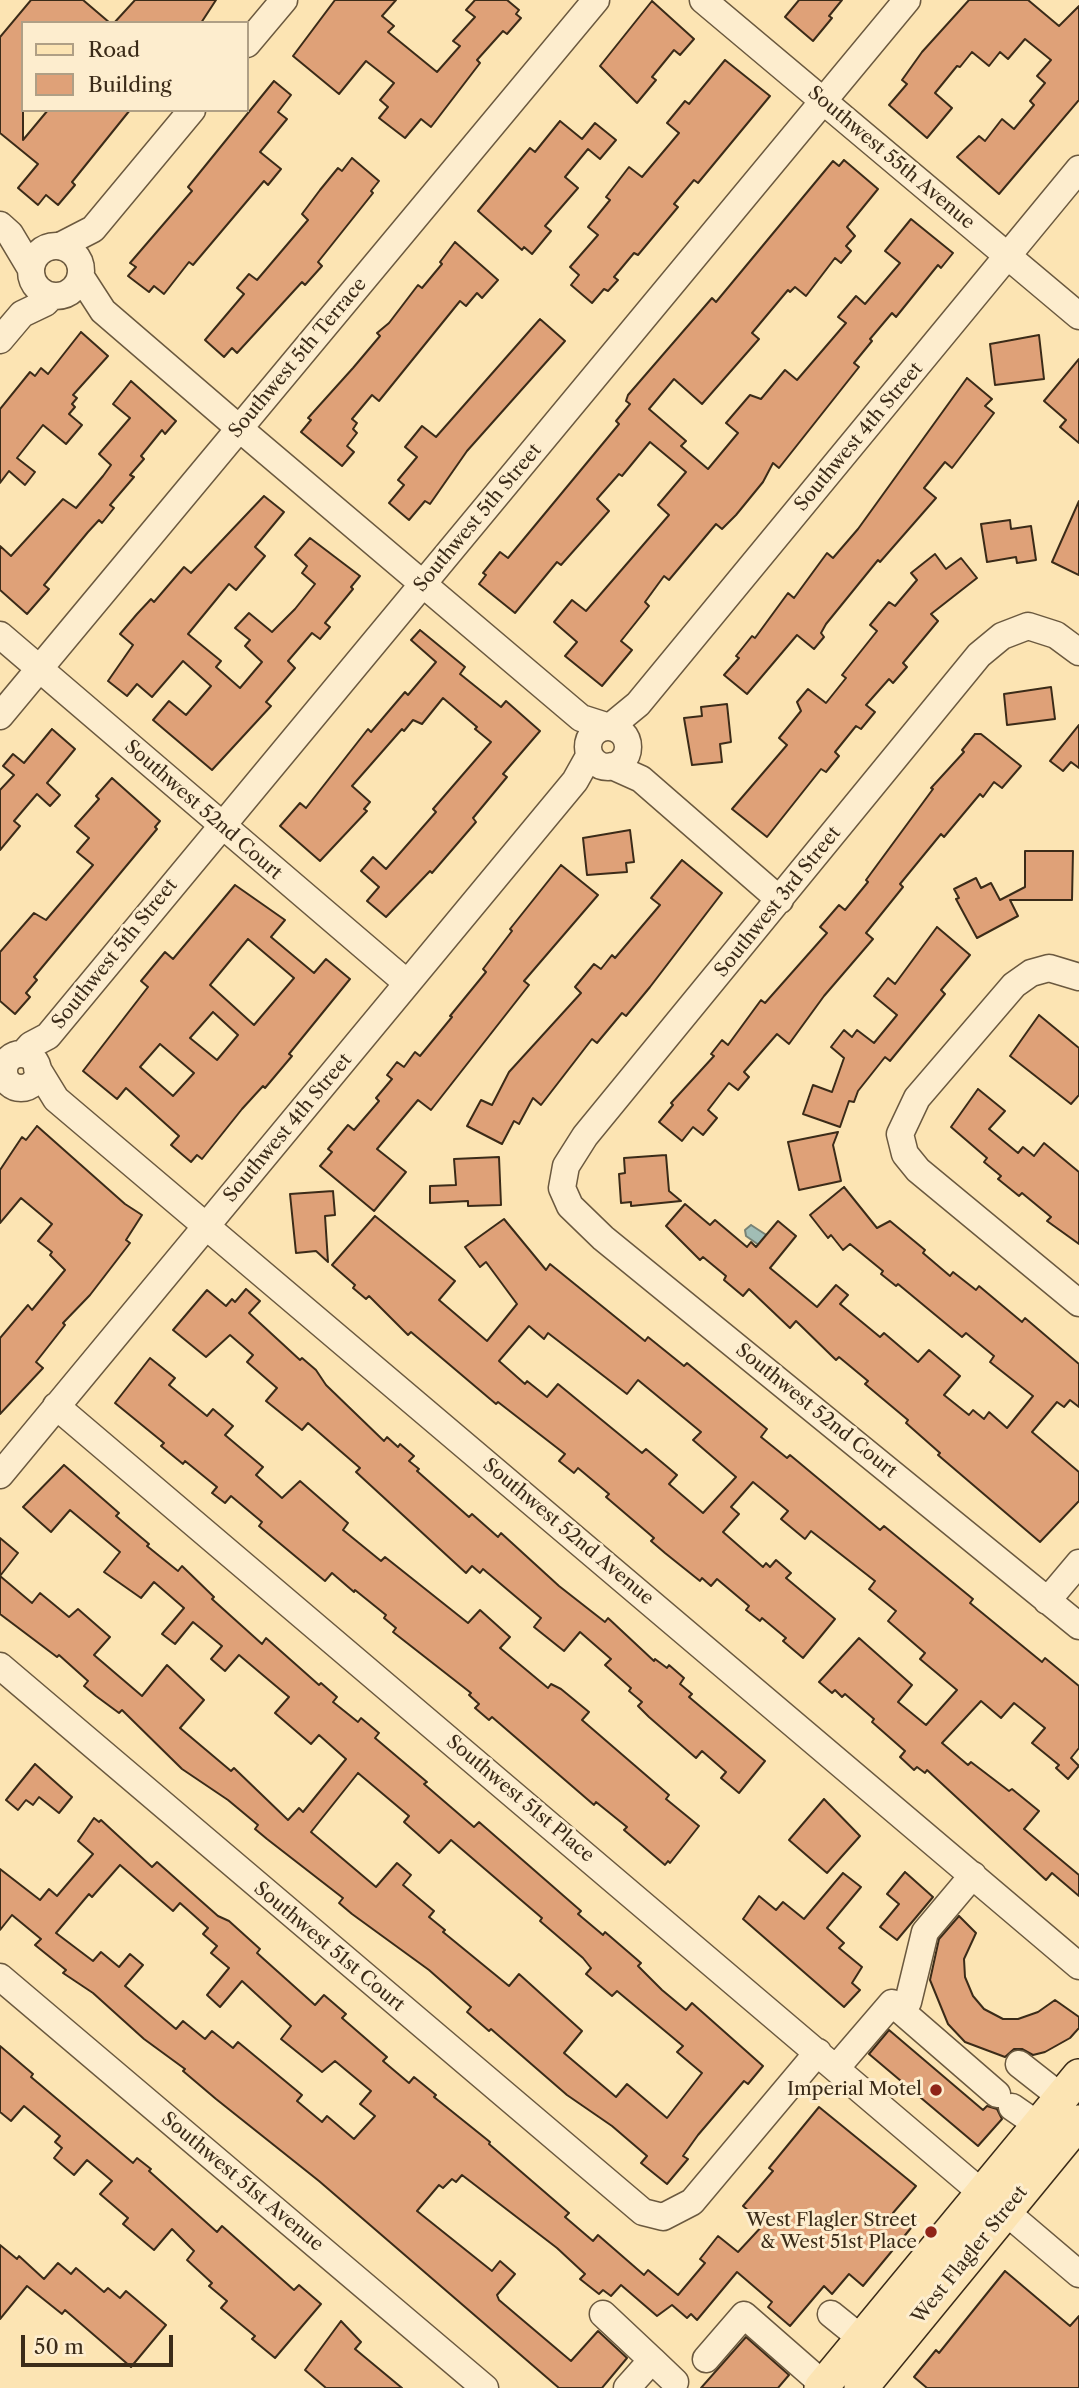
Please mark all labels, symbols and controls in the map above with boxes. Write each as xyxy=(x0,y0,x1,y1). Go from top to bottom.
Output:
legend xyxy=(21,21,248,112)
text: Road xyxy=(88,37,140,62)
text: Building xyxy=(88,72,172,97)
street label: Southwest 55th Avenue xyxy=(803,82,979,234)
street label: Southwest 5th Terrace xyxy=(224,273,372,443)
street label: Southwest 4th Street xyxy=(790,358,928,516)
street label: Southwest 5th Street xyxy=(409,439,547,597)
street label: Southwest 52nd Court xyxy=(120,735,286,885)
street label: Southwest 3rd Street xyxy=(710,822,846,982)
street label: Southwest 5th Street xyxy=(47,874,183,1034)
street label: Southwest 4th Street xyxy=(219,1049,357,1207)
street label: Southwest 52nd Court xyxy=(731,1339,901,1483)
street label: Southwest 52nd Avenue xyxy=(478,1454,658,1610)
street label: Southwest 51st Place xyxy=(442,1731,598,1867)
street label: Southwest 51st Court xyxy=(249,1877,409,2017)
place label: Imperial Motel xyxy=(787,2079,922,2101)
marker: Imperial Motel xyxy=(928,2082,944,2098)
street label: Southwest 51st Avenue xyxy=(156,2108,328,2256)
street label: West Flagler Street xyxy=(907,2181,1033,2329)
place label: West Flagler Street & West 51st Place xyxy=(746,2210,917,2254)
marker: West Flagler Street & West 51st Place xyxy=(923,2224,939,2240)
scale bar xyxy=(24,2322,177,2366)
text: 50 m xyxy=(34,2334,84,2359)

